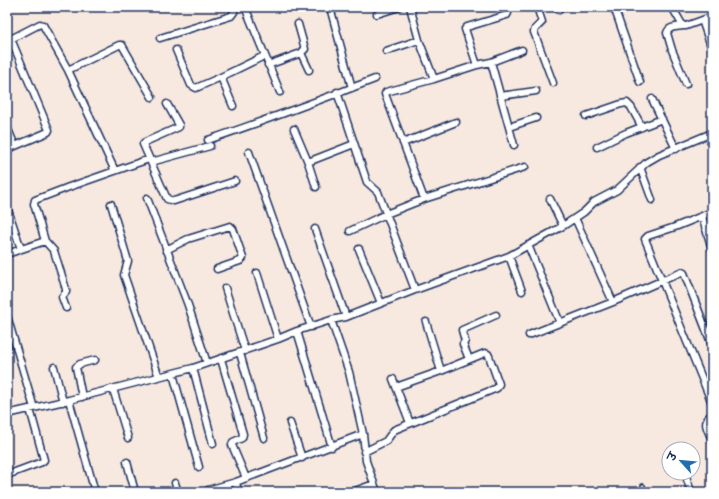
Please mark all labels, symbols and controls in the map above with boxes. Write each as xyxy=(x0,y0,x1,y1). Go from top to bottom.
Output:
north arrow xyxy=(661,441,701,481)
text: उ xyxy=(664,449,681,464)

